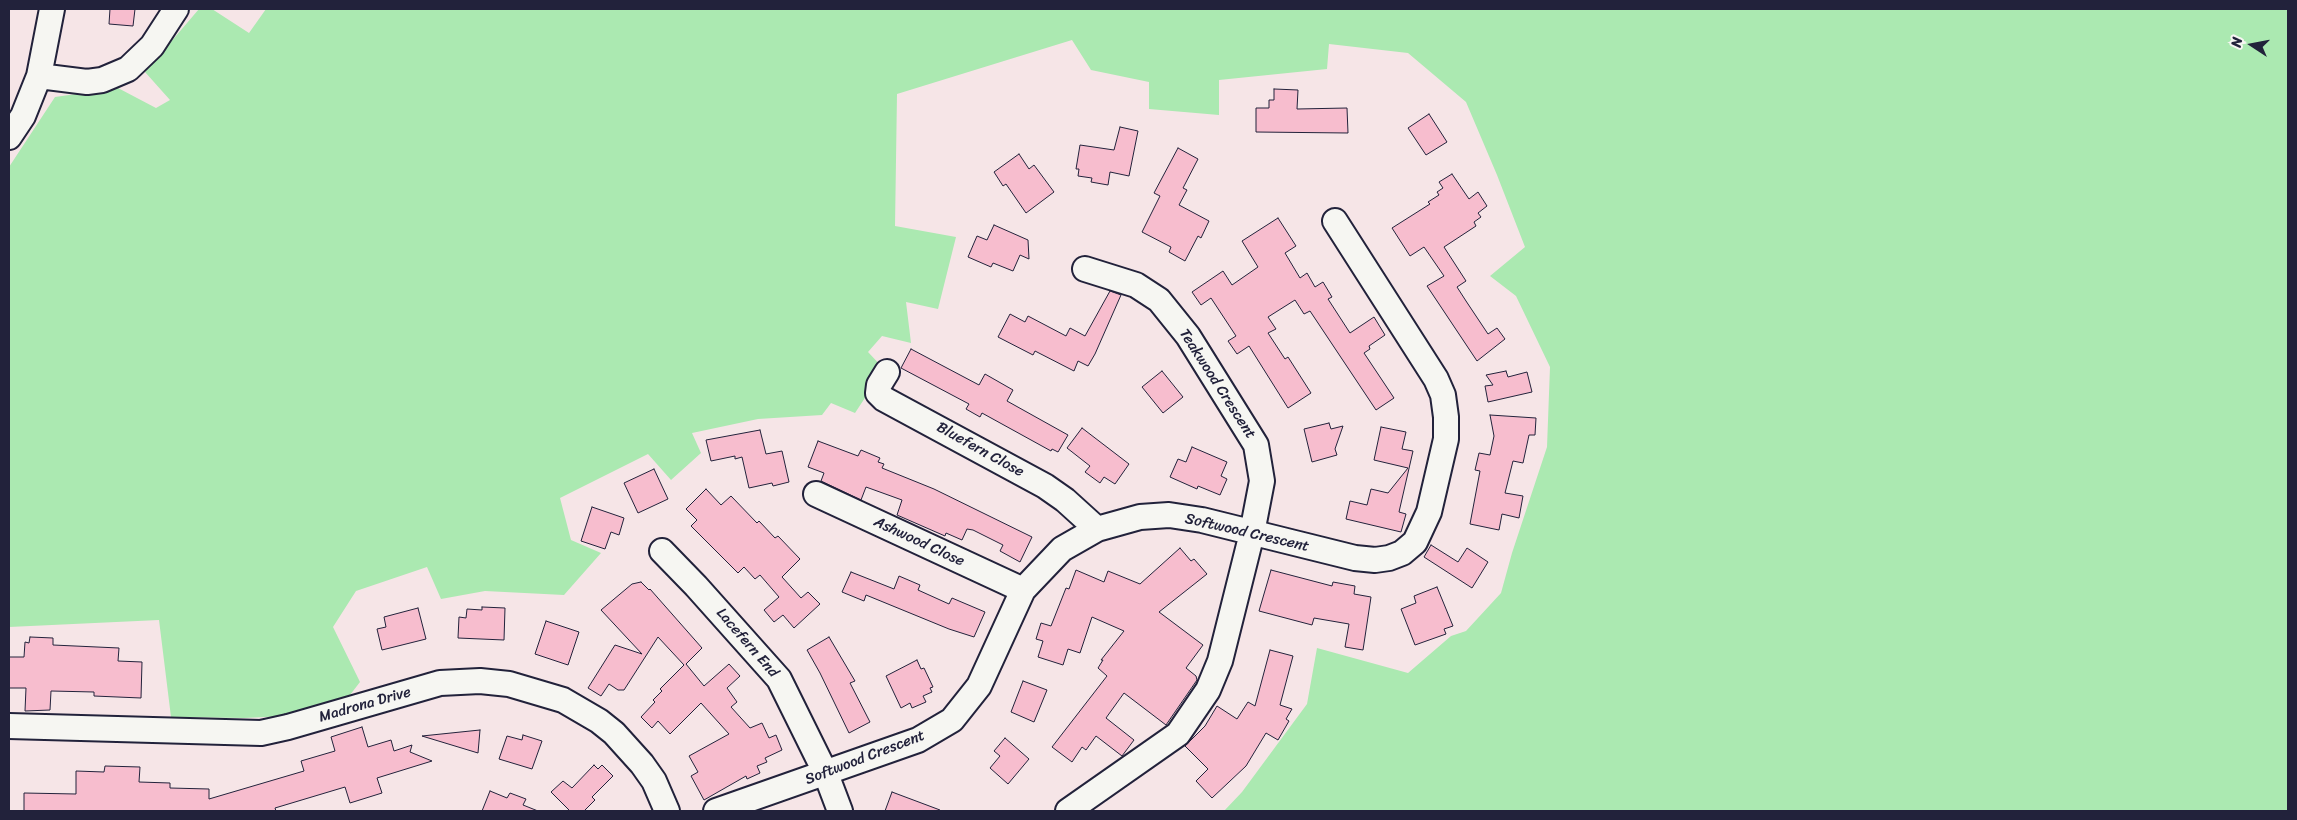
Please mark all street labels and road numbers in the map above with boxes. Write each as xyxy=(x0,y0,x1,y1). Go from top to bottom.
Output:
street label: Teakwood Crescent xyxy=(1175,326,1259,442)
street label: Bluefern Close xyxy=(933,419,1027,481)
street label: Softwood Crescent xyxy=(1183,510,1311,556)
street label: Ashwood Close xyxy=(871,513,967,571)
street label: Lacefern End xyxy=(712,605,782,681)
street label: Madrona Drive xyxy=(317,683,413,727)
street label: Softwood Crescent xyxy=(803,727,927,789)

